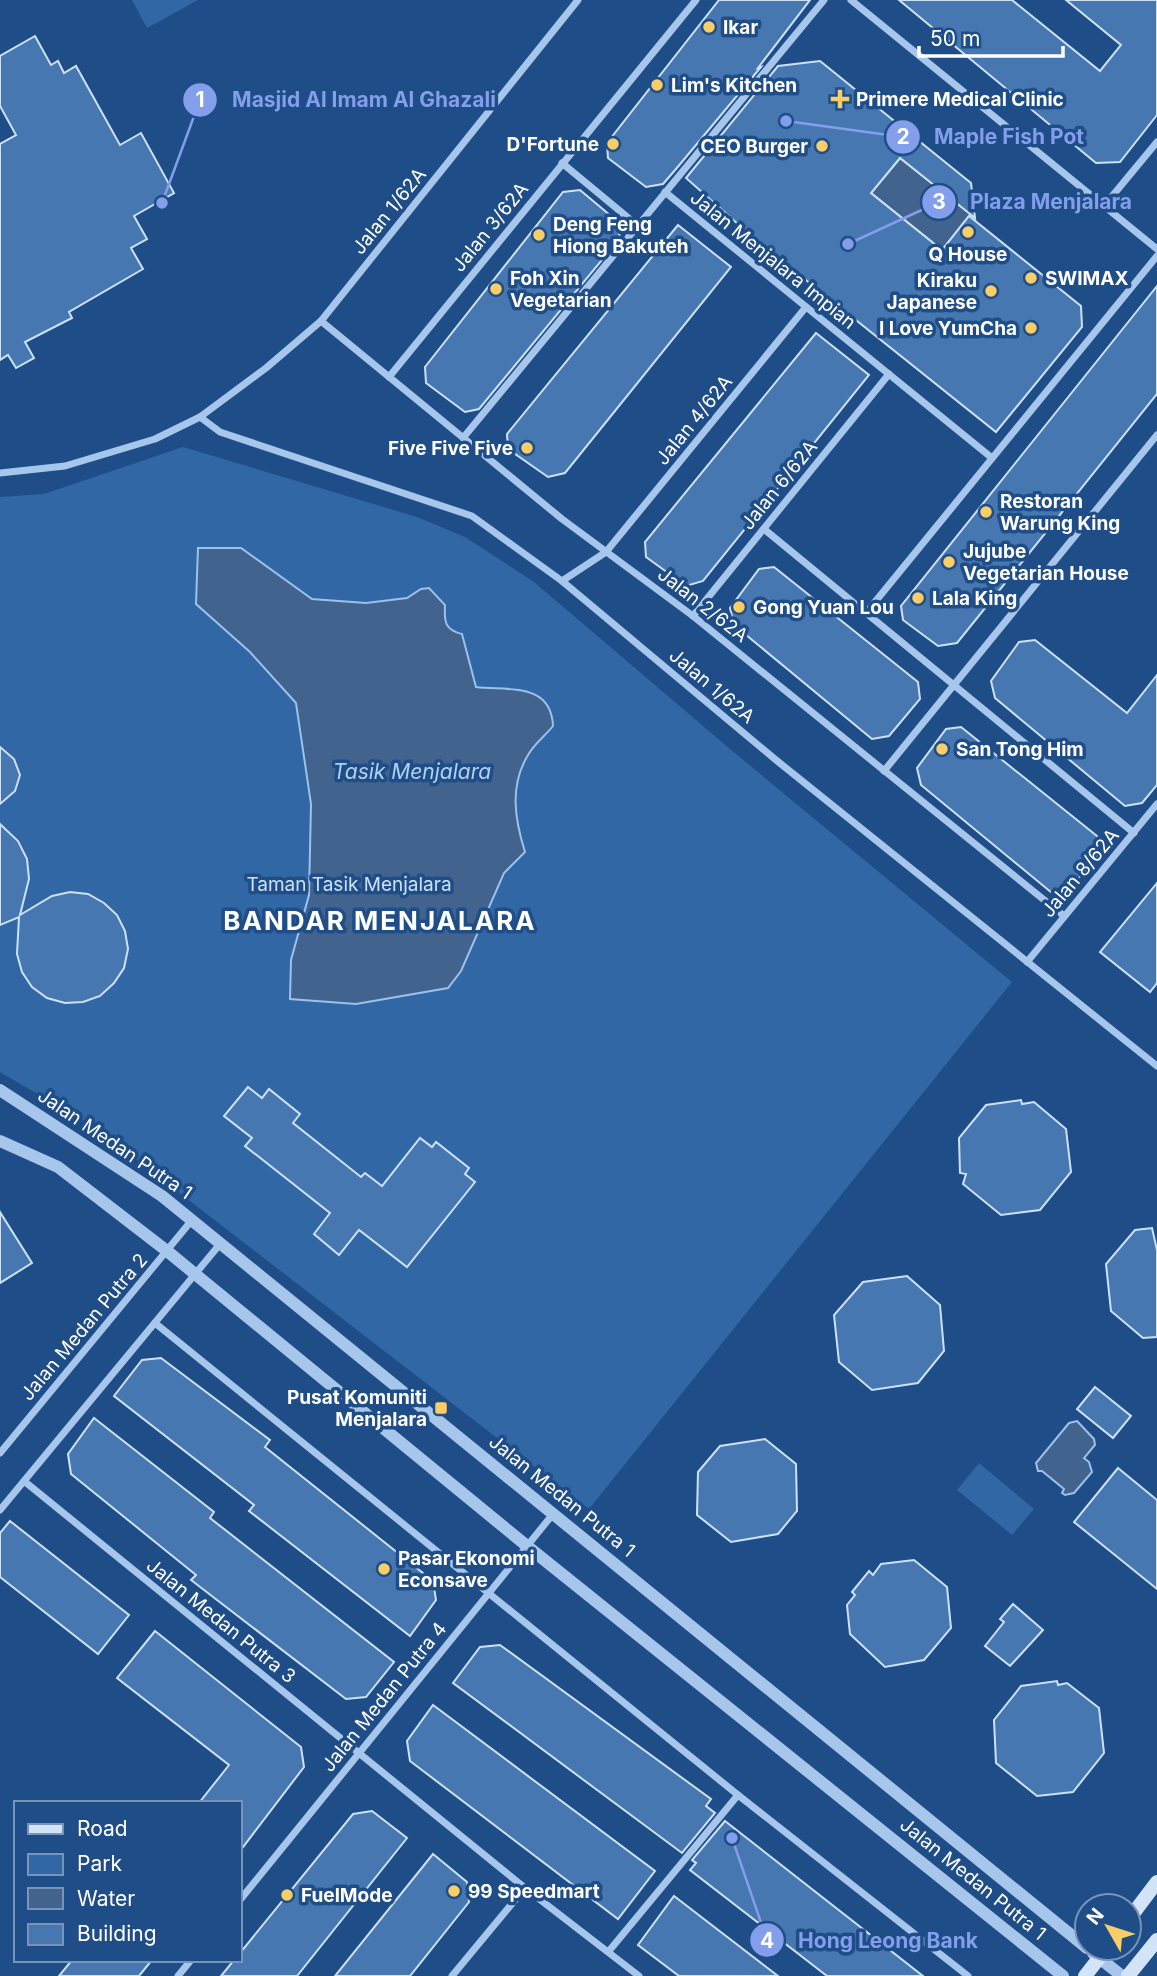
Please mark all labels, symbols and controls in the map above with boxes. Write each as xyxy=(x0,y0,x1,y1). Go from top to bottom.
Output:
scale bar xyxy=(919,14,1062,58)
place label: Ikar xyxy=(723,16,758,39)
marker: Ikar xyxy=(701,19,717,35)
text: 50 m xyxy=(930,26,980,51)
place label: Lim's Kitchen xyxy=(671,74,797,97)
marker: Lim's Kitchen xyxy=(649,77,665,93)
callout: Masjid Al Imam Al Ghazali xyxy=(183,79,509,121)
text: 1 xyxy=(195,87,205,112)
text: Masjid Al Imam Al Ghazali xyxy=(232,87,496,112)
place label: Primere Medical Clinic xyxy=(856,88,1064,111)
marker: Primere Medical Clinic xyxy=(830,89,850,109)
callout: Maple Fish Pot xyxy=(885,116,1098,158)
text: 2 xyxy=(896,124,910,149)
text: Maple Fish Pot xyxy=(934,124,1084,149)
place label: D'Fortune xyxy=(507,133,599,156)
place label: CEO Burger xyxy=(701,135,808,158)
marker: D'Fortune xyxy=(605,136,621,152)
marker: CEO Burger xyxy=(814,138,830,154)
street label: Jalan 1/62A xyxy=(347,163,431,259)
street label: Jalan 3/62A xyxy=(447,178,533,276)
callout: Plaza Menjalara xyxy=(921,181,1146,223)
street label: Jalan Menjalara Impian xyxy=(686,186,860,334)
text: 3 xyxy=(932,189,946,214)
text: Plaza Menjalara xyxy=(970,189,1132,214)
place label: Deng Feng Hiong Bakuteh xyxy=(553,213,689,258)
marker: Q House xyxy=(960,224,976,240)
marker: Deng Feng Hiong Bakuteh xyxy=(531,227,547,243)
place label: Q House xyxy=(929,243,1007,266)
place label: Foh Xin Vegetarian xyxy=(510,267,612,312)
place label: SWIMAX xyxy=(1045,267,1128,290)
place label: Kiraku Japanese xyxy=(887,269,977,314)
marker: SWIMAX xyxy=(1023,270,1039,286)
marker: Foh Xin Vegetarian xyxy=(488,281,504,297)
marker: Kiraku Japanese xyxy=(983,283,999,299)
place label: I Love YumCha xyxy=(879,317,1017,340)
marker: I Love YumCha xyxy=(1023,320,1039,336)
street label: Jalan 4/62A xyxy=(651,370,737,470)
street label: Jalan 6/62A xyxy=(736,436,822,534)
place label: Five Five Five xyxy=(388,437,513,460)
marker: Five Five Five xyxy=(519,440,535,456)
place label: Restoran Warung King xyxy=(1000,490,1120,535)
marker: Restoran Warung King xyxy=(978,504,994,520)
place label: Jujube Vegetarian House xyxy=(963,540,1129,585)
marker: Jujube Vegetarian House xyxy=(941,554,957,570)
street label: Jalan 2/62A xyxy=(653,563,753,647)
place label: Lala King xyxy=(932,587,1017,610)
marker: Lala King xyxy=(910,590,926,606)
place label: Gong Yuan Lou xyxy=(753,596,894,619)
marker: Gong Yuan Lou xyxy=(731,599,747,615)
street label: Jalan 1/62A xyxy=(665,644,759,728)
place label: San Tong Him xyxy=(956,738,1084,761)
marker: San Tong Him xyxy=(934,741,950,757)
water label: Tasik Menjalara xyxy=(333,759,491,784)
street label: Jalan 8/62A xyxy=(1036,824,1124,922)
park label: Taman Tasik Menjalara xyxy=(246,873,452,896)
district label: BANDAR MENJALARA xyxy=(223,905,537,936)
street label: Jalan Medan Putra 1 xyxy=(34,1084,196,1204)
street label: Jalan Medan Putra 2 xyxy=(16,1249,152,1405)
place label: Pusat Komuniti Menjalara xyxy=(287,1386,427,1431)
marker: Pusat Komuniti Menjalara xyxy=(433,1400,449,1416)
street label: Jalan Medan Putra 1 xyxy=(484,1430,640,1562)
place label: Pasar Ekonomi Econsave xyxy=(398,1547,535,1592)
street label: Jalan Medan Putra 3 xyxy=(142,1554,300,1688)
marker: Pasar Ekonomi Econsave xyxy=(376,1561,392,1577)
street label: Jalan Medan Putra 4 xyxy=(317,1618,451,1776)
legend xyxy=(14,1801,242,1962)
street label: Jalan Medan Putra 1 xyxy=(895,1813,1051,1945)
text: Road xyxy=(77,1816,128,1841)
text: Park xyxy=(77,1851,122,1876)
place label: 99 Speedmart xyxy=(468,1880,600,1903)
marker: 99 Speedmart xyxy=(446,1883,462,1899)
place label: FuelMode xyxy=(301,1884,392,1907)
text: Water xyxy=(77,1886,135,1911)
marker: FuelMode xyxy=(279,1887,295,1903)
north arrow xyxy=(1073,1892,1143,1962)
text: N xyxy=(1082,1904,1109,1929)
callout: Hong Leong Bank xyxy=(749,1919,992,1961)
text: Building xyxy=(77,1921,157,1946)
text: 4 xyxy=(760,1928,774,1953)
text: Hong Leong Bank xyxy=(798,1928,979,1953)

